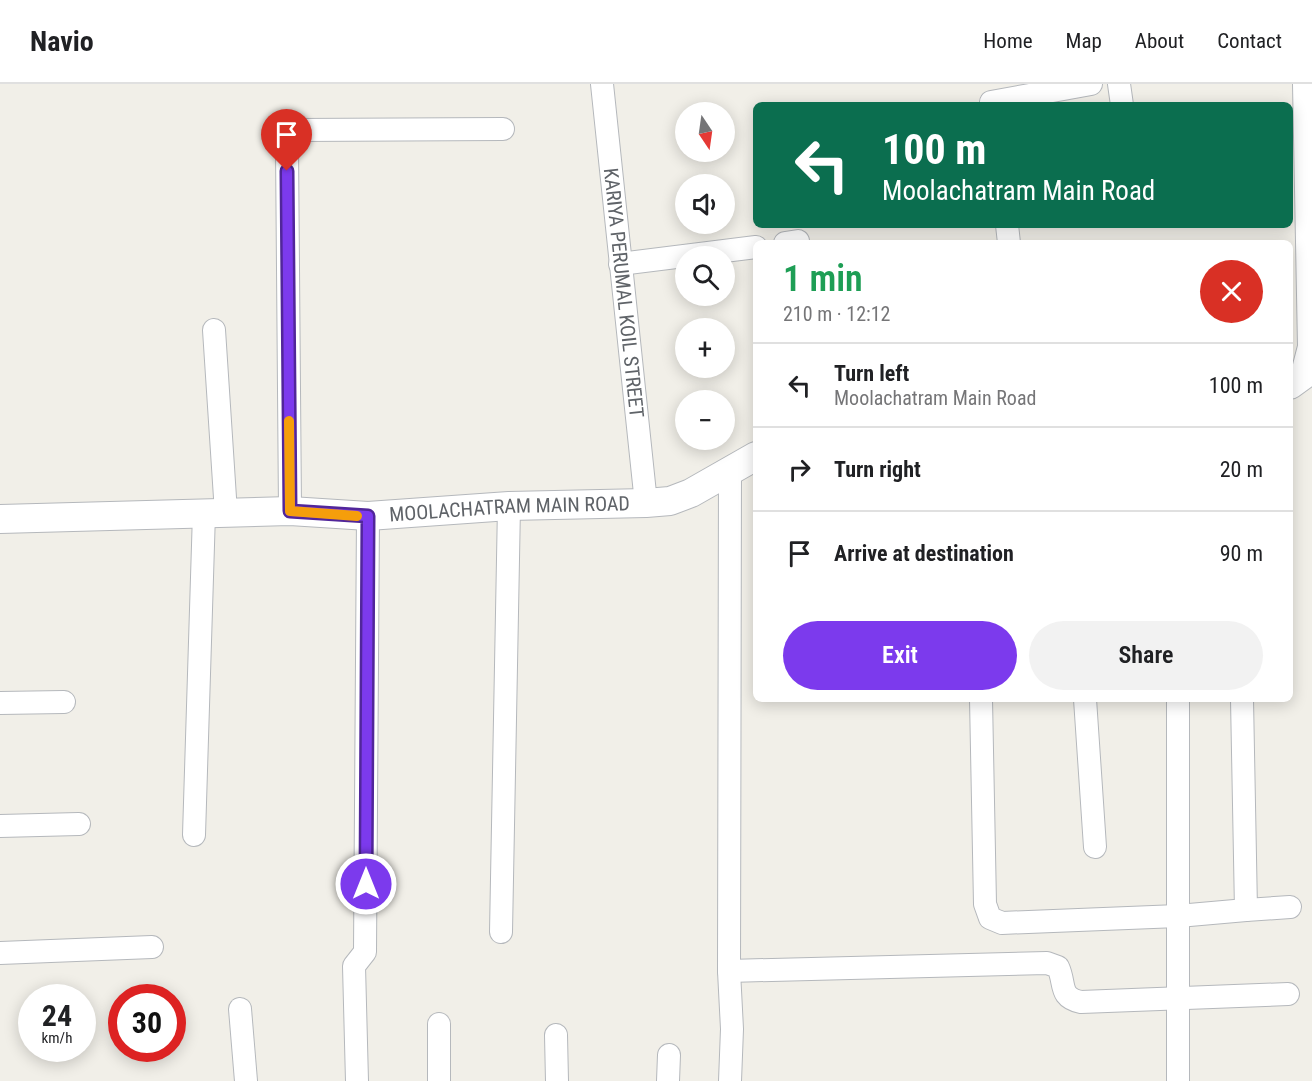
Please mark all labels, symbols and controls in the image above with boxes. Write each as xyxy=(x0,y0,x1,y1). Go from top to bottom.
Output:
text: Navio xyxy=(30,25,94,58)
text: Home xyxy=(983,29,1033,53)
text: Map xyxy=(1066,29,1102,53)
text: About xyxy=(1135,29,1184,53)
text: Contact xyxy=(1217,29,1282,53)
north arrow xyxy=(675,102,735,162)
map controls xyxy=(675,102,735,450)
pin xyxy=(261,109,312,171)
icon: arrive xyxy=(270,118,303,151)
text: 100 m xyxy=(882,125,987,174)
icon: left xyxy=(783,126,861,204)
street label: KARIYA PERUMAL KOIL STREET xyxy=(599,167,649,419)
button: sound xyxy=(675,174,735,234)
text: Moolachatram Main Road xyxy=(882,175,1155,207)
button: search xyxy=(675,246,735,306)
text: 1 min xyxy=(783,258,863,300)
button: close xyxy=(1200,260,1263,323)
text: 210 m · 12:12 xyxy=(783,302,890,326)
button: + xyxy=(675,318,735,378)
text: Turn left xyxy=(834,361,909,386)
icon: left xyxy=(783,369,816,402)
text: 100 m xyxy=(1209,373,1263,398)
text: Moolachatram Main Road xyxy=(834,386,1036,410)
button: − xyxy=(675,390,735,450)
icon: right xyxy=(783,453,816,486)
text: Turn right xyxy=(834,457,921,482)
text: 20 m xyxy=(1220,457,1263,482)
street label: MOOLACHATRAM MAIN ROAD xyxy=(388,491,630,526)
icon: arrive xyxy=(783,537,816,570)
text: Arrive at destination xyxy=(834,541,1014,566)
text: 90 m xyxy=(1220,541,1263,566)
button: Exit xyxy=(783,621,1017,690)
button: Share xyxy=(1029,621,1263,690)
position arrow xyxy=(334,852,398,916)
speed limit sign: 30 xyxy=(108,984,186,1062)
text: 24 xyxy=(42,998,72,1033)
text: km/h xyxy=(42,1029,72,1047)

